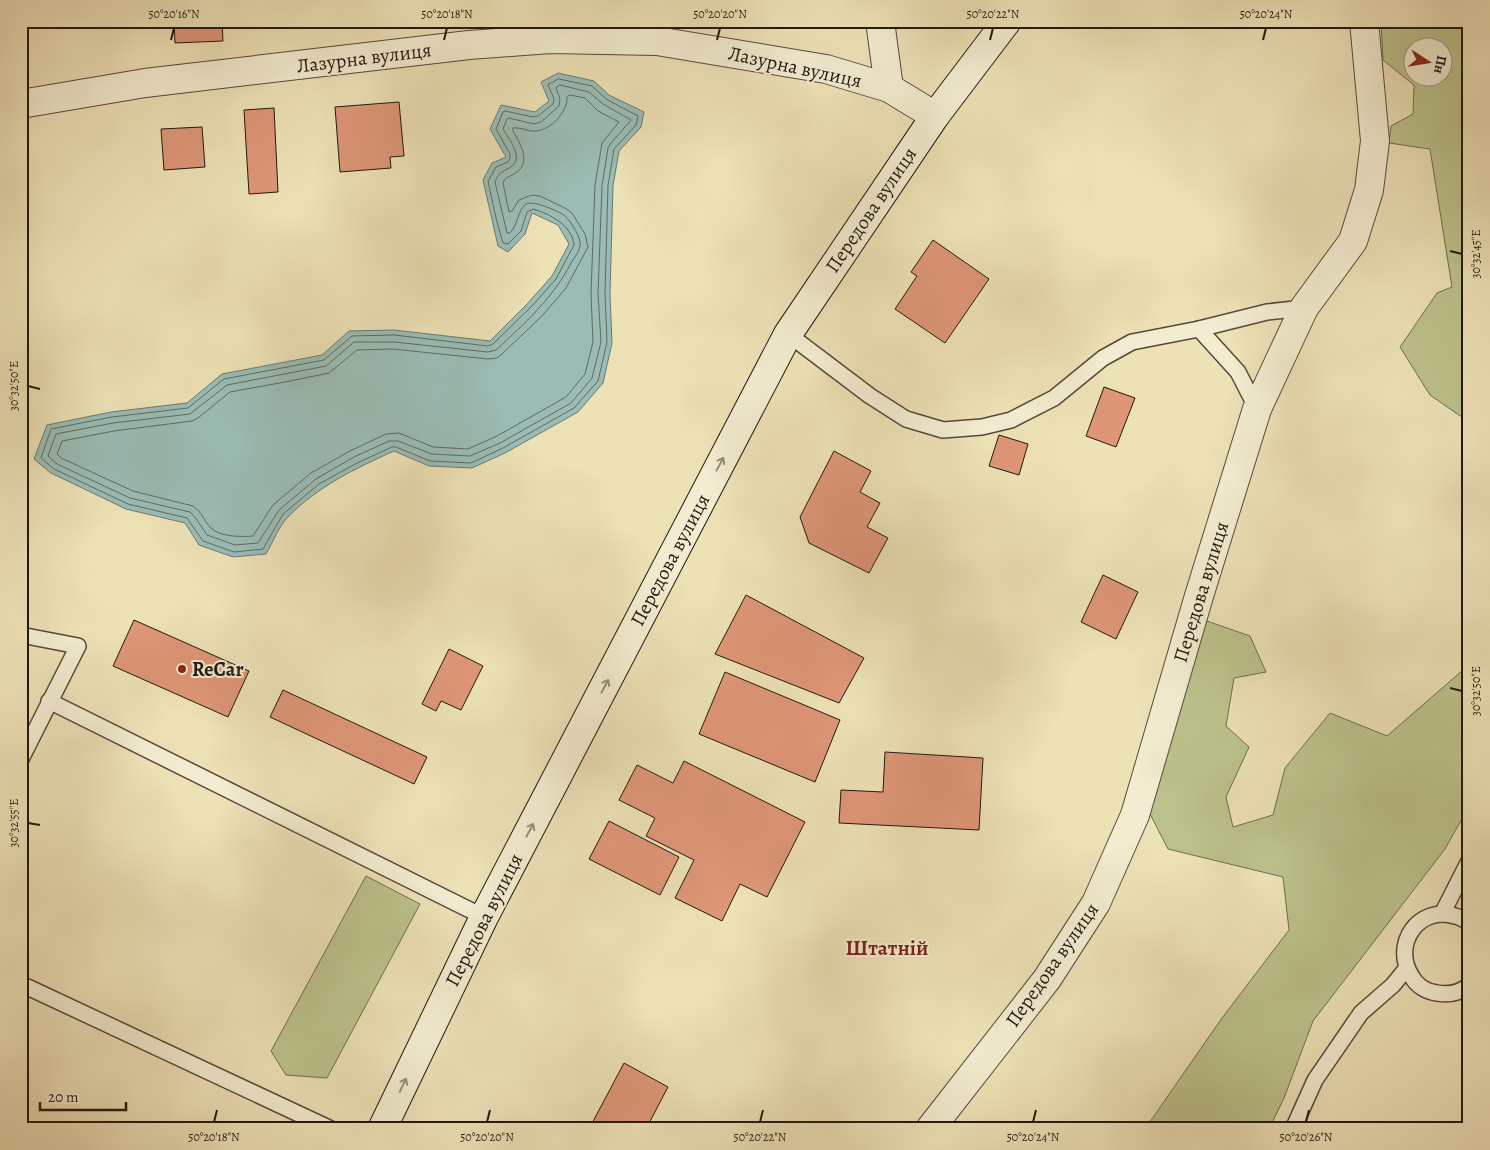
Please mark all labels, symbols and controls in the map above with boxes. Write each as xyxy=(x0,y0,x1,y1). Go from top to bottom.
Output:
text: 50°20'16"N xyxy=(148,6,200,22)
text: 50°20'18"N xyxy=(421,6,473,22)
text: 50°20'20"N xyxy=(693,6,747,22)
text: 50°20'22"N xyxy=(967,6,1020,22)
text: 50°20'24"N xyxy=(1240,6,1293,22)
street label: Лазурна вулиця xyxy=(295,36,433,80)
north arrow xyxy=(1402,38,1452,88)
street label: Лазурна вулиця xyxy=(726,40,864,94)
text: Пн xyxy=(1429,54,1451,76)
street label: Передова вулиця xyxy=(819,142,923,278)
text: 30°32'45"E xyxy=(1468,229,1484,279)
text: 30°32'50"E xyxy=(6,361,22,411)
one-way arrow xyxy=(716,457,725,472)
street label: Передова вулиця xyxy=(624,489,716,631)
street label: Передова вулиця xyxy=(1167,518,1235,666)
place label: ReCar xyxy=(192,656,244,683)
marker: ReCar xyxy=(176,663,188,675)
text: 30°32'50"E xyxy=(1468,666,1484,716)
one-way arrow xyxy=(600,678,610,693)
text: 30°32'55"E xyxy=(6,799,22,847)
one-way arrow xyxy=(525,822,535,837)
street label: Передова вулиця xyxy=(439,849,529,991)
street label: Передова вулиця xyxy=(999,897,1105,1033)
district label: Штатній xyxy=(846,934,928,962)
one-way arrow xyxy=(399,1078,408,1093)
scale bar xyxy=(40,1080,126,1112)
text: 20 m xyxy=(48,1087,79,1107)
text: 50°20'18"N xyxy=(188,1129,240,1145)
text: 50°20'20"N xyxy=(460,1129,514,1145)
text: 50°20'22"N xyxy=(734,1129,787,1145)
text: 50°20'24"N xyxy=(1007,1129,1060,1145)
text: 50°20'26"N xyxy=(1280,1129,1333,1145)

